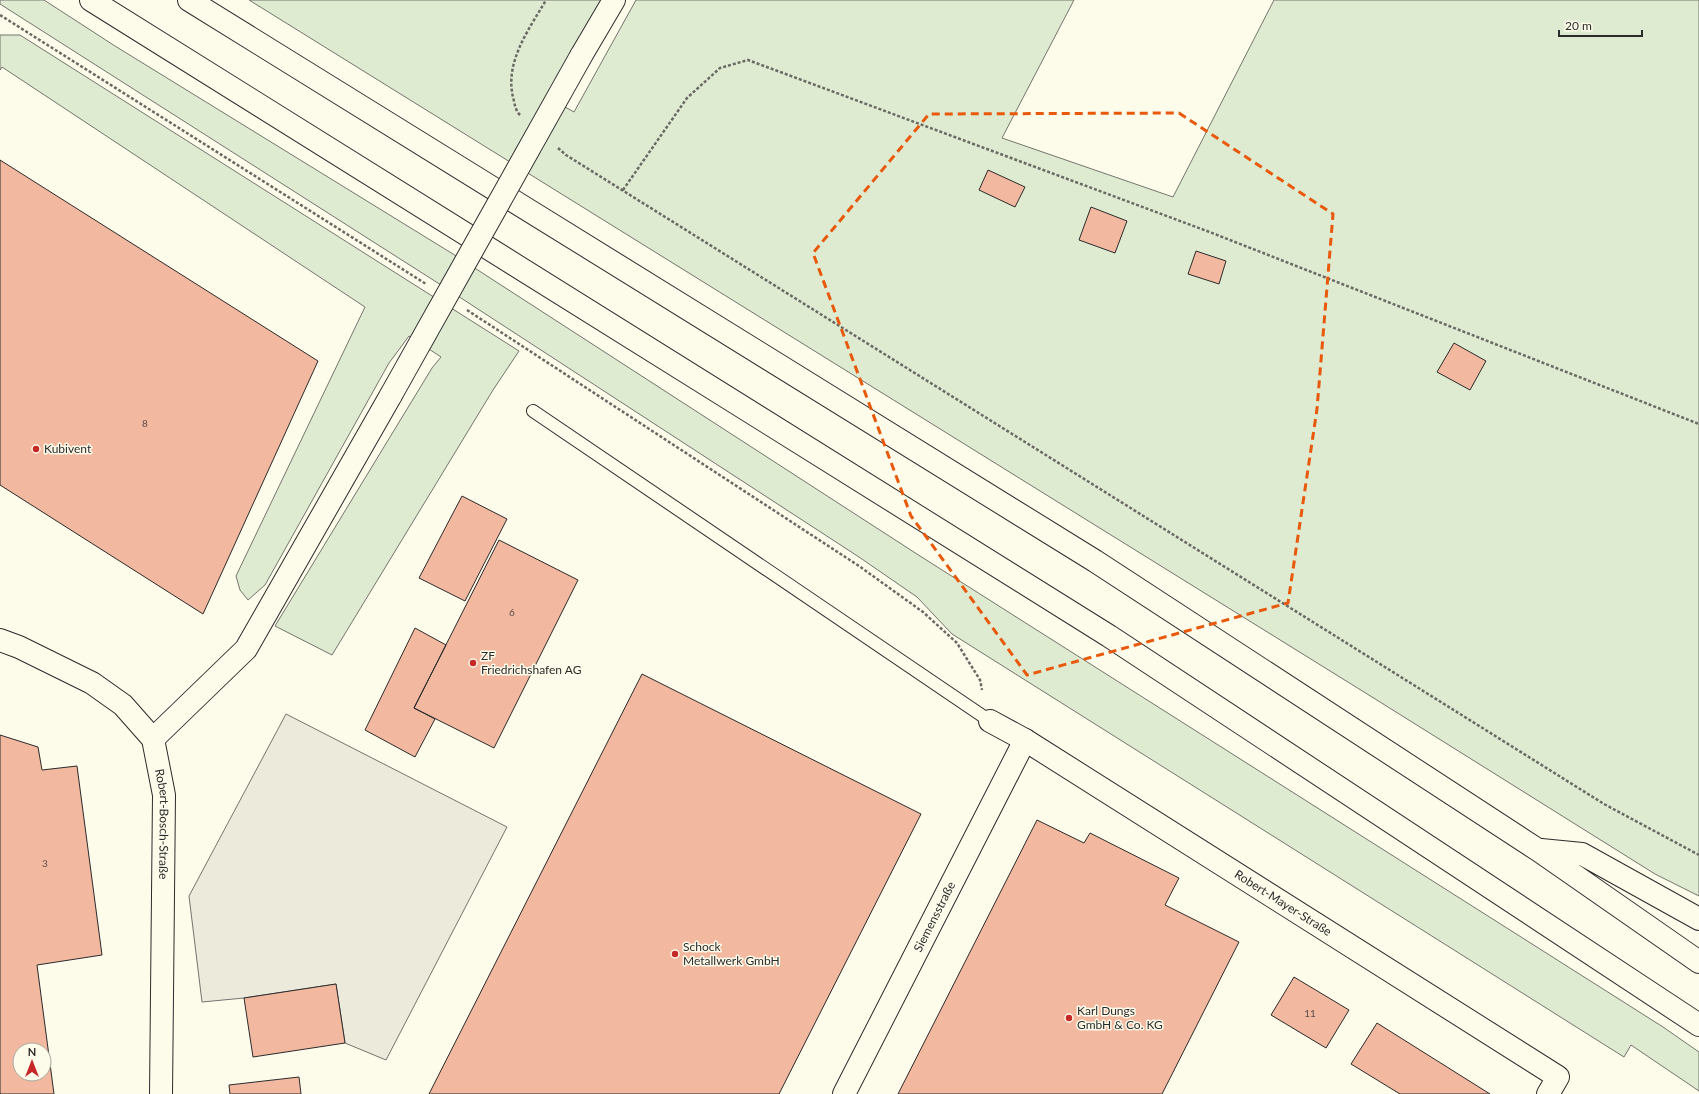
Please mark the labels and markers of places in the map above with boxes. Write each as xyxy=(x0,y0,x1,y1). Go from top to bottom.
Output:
place label: Kubivent xyxy=(44,441,92,456)
marker: Kubivent xyxy=(31,444,41,454)
place label: ZF Friedrichshafen AG xyxy=(481,648,582,677)
marker: ZF Friedrichshafen AG xyxy=(468,658,478,668)
place label: Schock Metallwerk GmbH xyxy=(683,939,780,968)
marker: Schock Metallwerk GmbH xyxy=(670,949,680,959)
place label: Karl Dungs GmbH & Co. KG xyxy=(1077,1003,1163,1032)
marker: Karl Dungs GmbH & Co. KG xyxy=(1064,1013,1074,1023)

